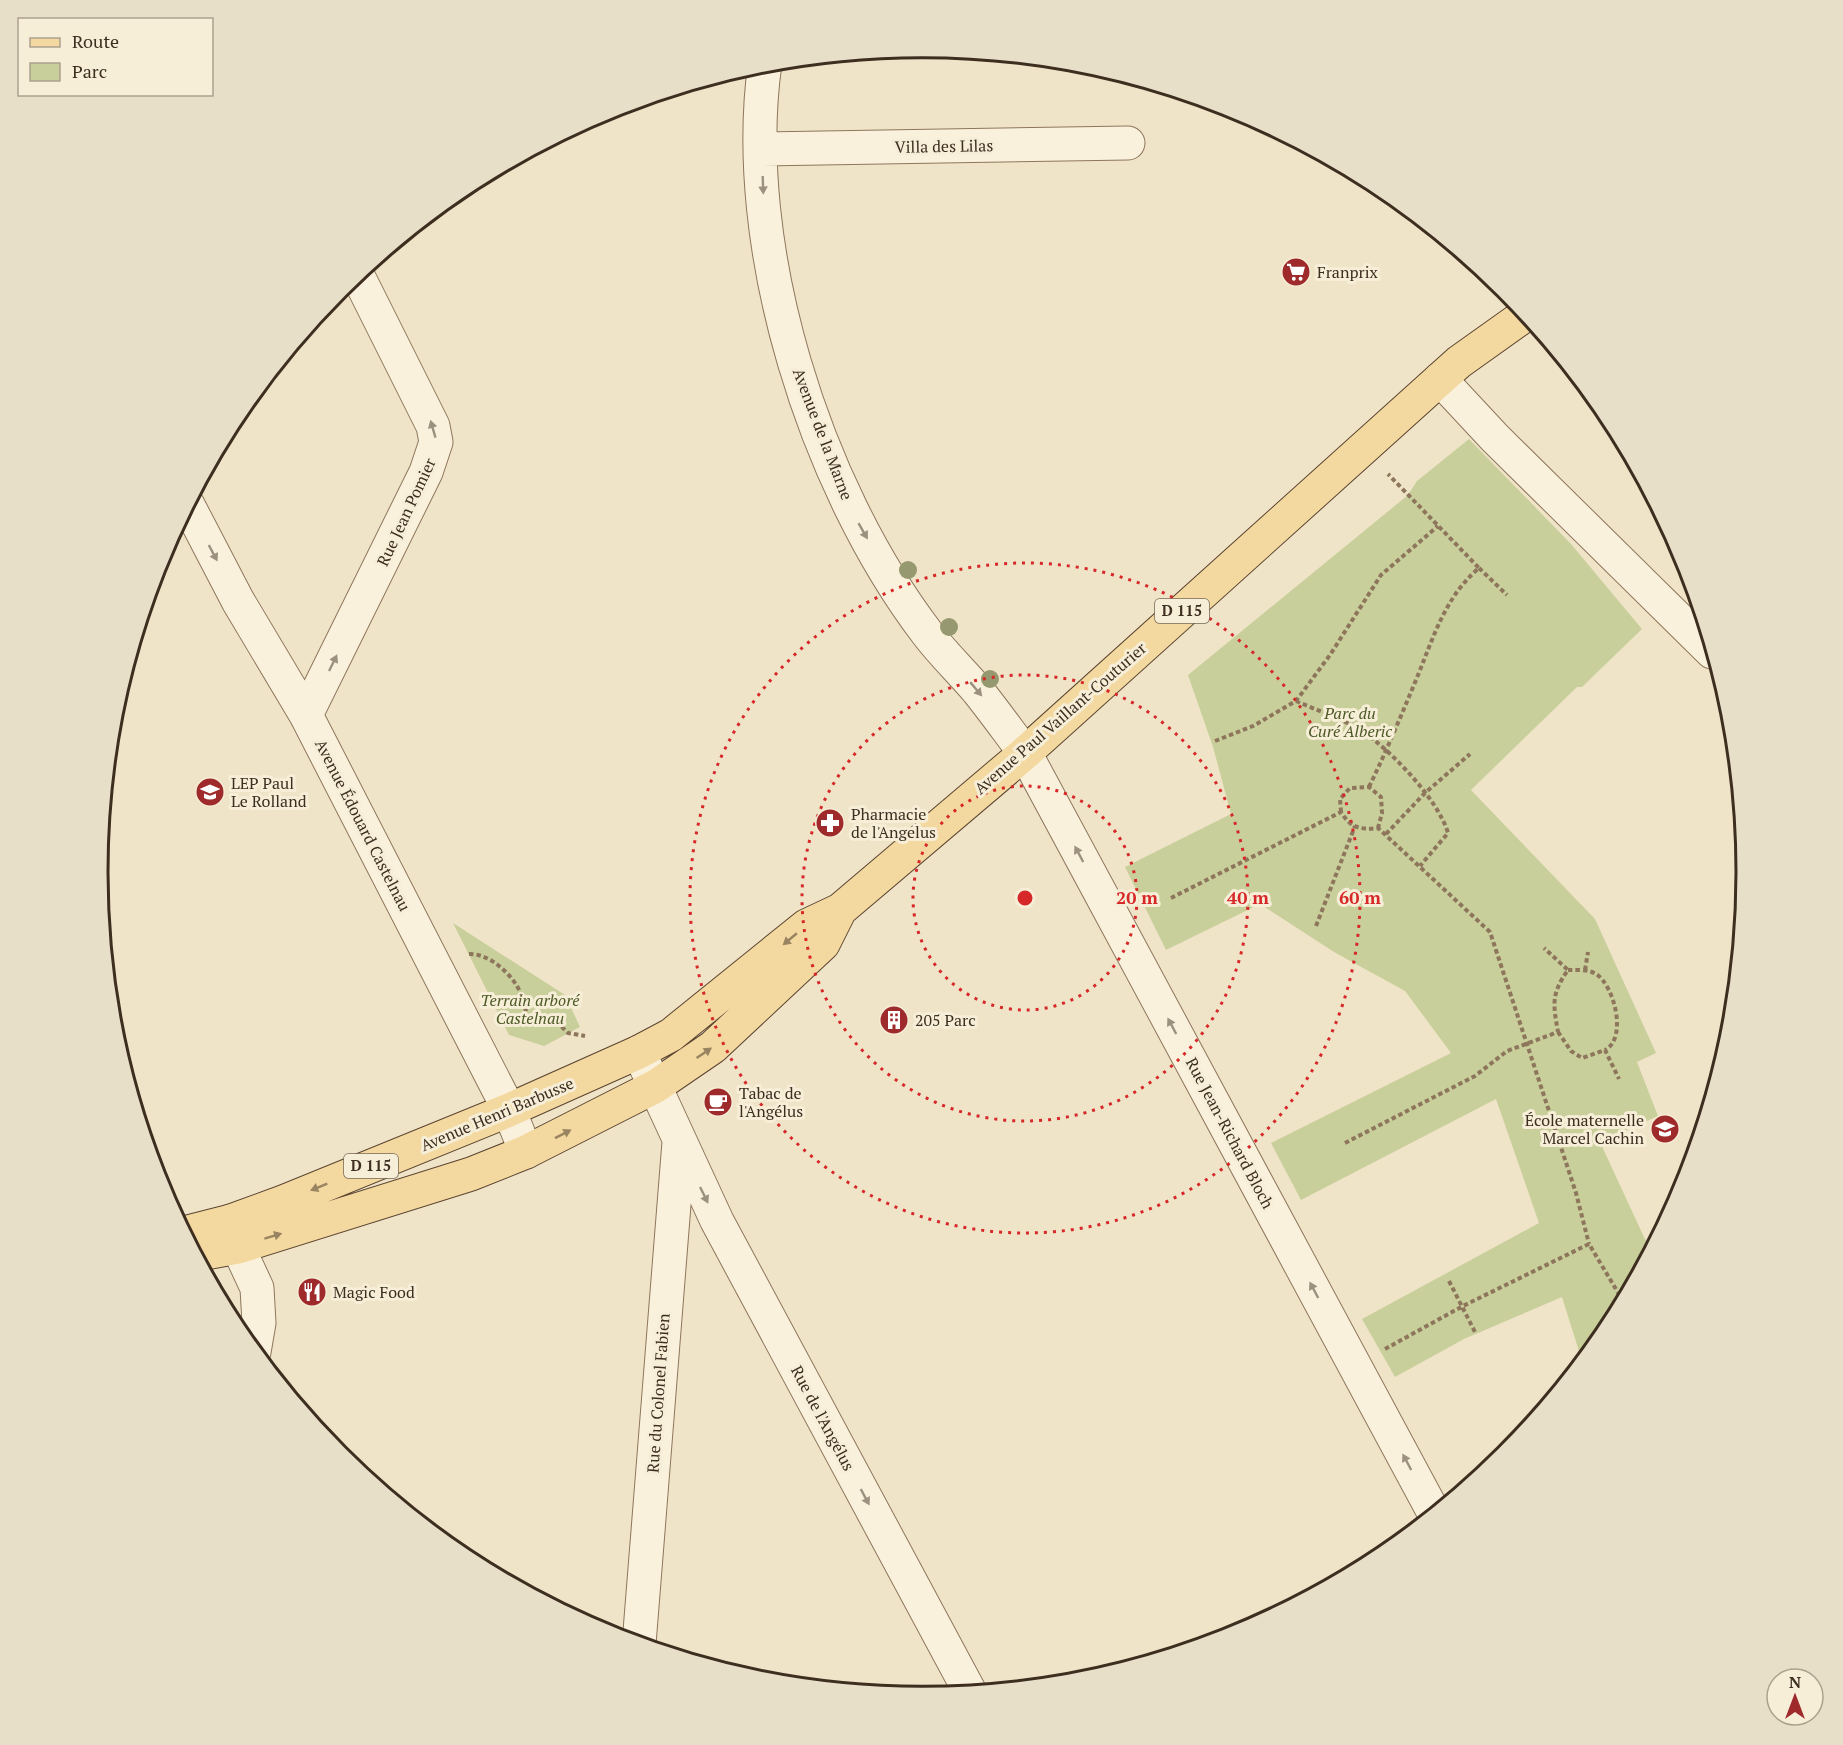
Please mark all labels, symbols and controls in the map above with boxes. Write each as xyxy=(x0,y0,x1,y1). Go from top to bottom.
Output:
legend xyxy=(18,18,213,96)
text: Route xyxy=(72,29,119,53)
text: Parc xyxy=(72,59,107,83)
street label: Villa des Lilas xyxy=(895,134,994,158)
one-way arrow xyxy=(758,175,767,194)
supermarket icon: Franprix xyxy=(1280,256,1312,288)
place label: Franprix xyxy=(1317,261,1378,283)
street label: Avenue de la Marne xyxy=(788,365,858,503)
one-way arrow xyxy=(427,420,437,438)
street label: Rue Jean Pomier xyxy=(371,454,441,570)
one-way arrow xyxy=(858,522,868,539)
one-way arrow xyxy=(208,544,218,561)
road number: D 115 xyxy=(1155,599,1209,623)
street label: Avenue Paul Vaillant-Couturier xyxy=(969,637,1151,799)
one-way arrow xyxy=(328,655,337,672)
one-way arrow xyxy=(969,681,982,696)
park label: Parc du Curé Alberic xyxy=(1308,702,1392,742)
street label: Avenue Édouard Castelnau xyxy=(310,735,416,915)
place label: LEP Paul Le Rolland xyxy=(231,772,307,812)
school or university icon: LEP Paul Le Rolland xyxy=(194,776,226,808)
place label: Pharmacie de l'Angelus xyxy=(851,803,936,843)
pharmacy icon: Pharmacie de l'Angelus xyxy=(814,807,846,839)
one-way arrow xyxy=(1074,845,1084,862)
text: 20 m xyxy=(1116,885,1158,909)
text: 40 m xyxy=(1227,885,1269,909)
text: 60 m xyxy=(1339,885,1381,909)
centre of rings xyxy=(1015,888,1035,908)
one-way arrow xyxy=(783,932,798,945)
park label: Terrain arboré Castelnau xyxy=(480,989,580,1029)
building icon: 205 Parc xyxy=(878,1004,910,1036)
place label: 205 Parc xyxy=(915,1009,976,1031)
one-way arrow xyxy=(1167,1017,1177,1034)
one-way arrow xyxy=(696,1048,712,1059)
street label: Rue Jean-Richard Bloch xyxy=(1181,1053,1280,1213)
street label: Avenue Henri Barbusse xyxy=(417,1072,577,1156)
place label: Tabac de l'Angélus xyxy=(739,1082,803,1122)
cafe icon: Tabac de l'Angélus xyxy=(702,1086,734,1118)
place label: École maternelle Marcel Cachin xyxy=(1525,1109,1644,1149)
school or university icon: École maternelle Marcel Cachin xyxy=(1649,1113,1681,1145)
one-way arrow xyxy=(554,1129,571,1138)
road number: D 115 xyxy=(344,1154,398,1178)
one-way arrow xyxy=(310,1183,328,1192)
one-way arrow xyxy=(700,1186,709,1203)
one-way arrow xyxy=(264,1231,282,1241)
restaurant icon: Magic Food xyxy=(296,1276,328,1308)
place label: Magic Food xyxy=(333,1281,415,1303)
one-way arrow xyxy=(1309,1281,1319,1298)
street label: Rue du Colonel Fabien xyxy=(641,1312,675,1473)
street label: Rue de l'Angélus xyxy=(786,1361,860,1475)
one-way arrow xyxy=(1402,1453,1412,1470)
one-way arrow xyxy=(860,1488,870,1505)
north arrow xyxy=(1765,1667,1825,1727)
text: N xyxy=(1789,1671,1801,1693)

